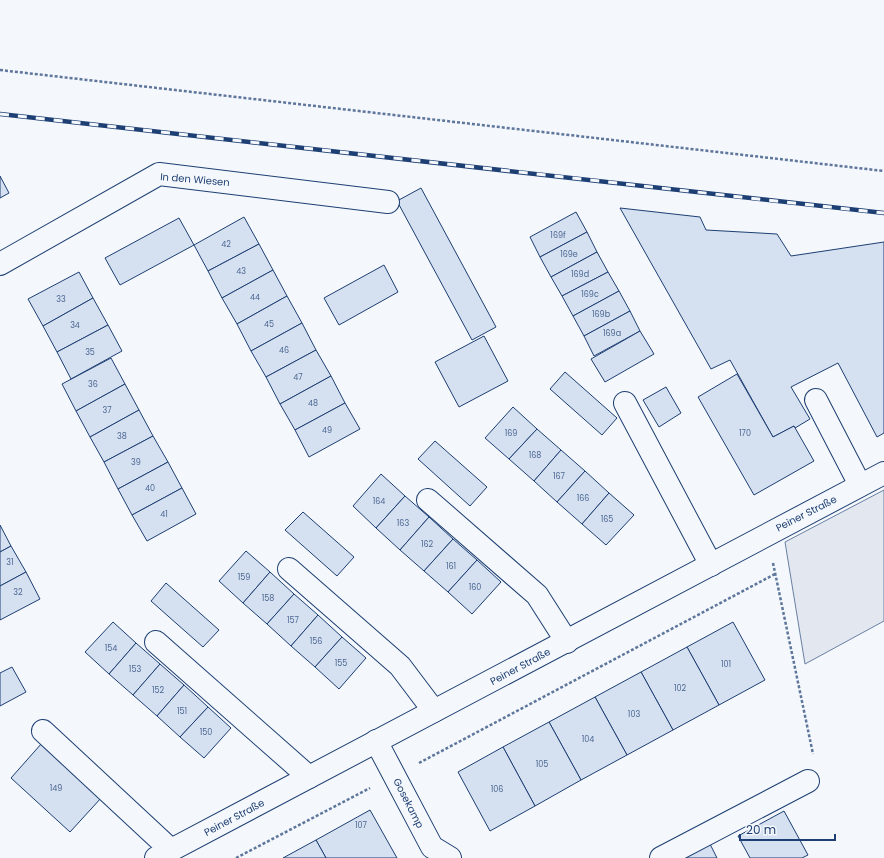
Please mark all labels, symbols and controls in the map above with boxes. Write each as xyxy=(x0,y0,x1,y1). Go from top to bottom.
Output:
street label: In den Wiesen xyxy=(160,169,230,190)
house number: 169f xyxy=(550,230,566,241)
house number: 42 xyxy=(221,239,231,250)
house number: 169e xyxy=(560,249,578,260)
house number: 43 xyxy=(236,266,246,277)
house number: 169d xyxy=(571,269,589,280)
house number: 169c xyxy=(581,289,599,300)
house number: 44 xyxy=(250,292,260,303)
house number: 33 xyxy=(56,294,66,305)
house number: 169b xyxy=(592,309,611,320)
house number: 45 xyxy=(264,319,274,330)
house number: 34 xyxy=(70,320,80,331)
house number: 169a xyxy=(603,328,621,339)
house number: 46 xyxy=(279,345,289,356)
house number: 35 xyxy=(85,347,95,358)
house number: 47 xyxy=(293,372,303,383)
house number: 36 xyxy=(88,379,98,390)
house number: 48 xyxy=(308,398,318,409)
house number: 37 xyxy=(102,405,112,416)
house number: 49 xyxy=(322,425,332,436)
house number: 169 xyxy=(505,428,517,439)
house number: 170 xyxy=(739,428,751,439)
house number: 38 xyxy=(117,431,127,442)
house number: 168 xyxy=(529,450,541,461)
house number: 39 xyxy=(131,457,141,468)
house number: 167 xyxy=(553,471,566,482)
house number: 40 xyxy=(145,483,155,494)
street label: Peiner Straße xyxy=(773,492,839,535)
house number: 166 xyxy=(577,493,589,504)
house number: 164 xyxy=(373,496,385,507)
house number: 41 xyxy=(160,509,168,520)
house number: 165 xyxy=(601,514,613,525)
house number: 163 xyxy=(397,518,409,529)
house number: 162 xyxy=(421,539,434,550)
house number: 31 xyxy=(6,557,14,568)
house number: 161 xyxy=(446,561,456,572)
house number: 159 xyxy=(238,572,250,583)
house number: 160 xyxy=(469,582,481,593)
house number: 32 xyxy=(13,587,23,598)
house number: 158 xyxy=(262,593,274,604)
house number: 157 xyxy=(287,615,300,626)
house number: 156 xyxy=(310,636,322,647)
house number: 154 xyxy=(105,643,117,654)
street label: Peiner Straße xyxy=(487,644,553,689)
house number: 155 xyxy=(335,658,347,669)
house number: 101 xyxy=(721,659,731,670)
house number: 153 xyxy=(129,664,141,675)
house number: 102 xyxy=(674,683,686,694)
house number: 152 xyxy=(152,685,164,696)
house number: 151 xyxy=(177,706,187,717)
house number: 103 xyxy=(628,709,640,720)
house number: 150 xyxy=(200,727,212,738)
house number: 104 xyxy=(582,734,594,745)
house number: 105 xyxy=(536,759,548,770)
street label: Gosekamp xyxy=(389,776,428,831)
house number: 149 xyxy=(50,783,62,794)
house number: 106 xyxy=(491,784,503,795)
street label: Peiner Straße xyxy=(201,795,267,840)
scale bar xyxy=(740,816,835,842)
house number: 107 xyxy=(355,820,368,831)
text: 20 m xyxy=(746,821,776,838)

